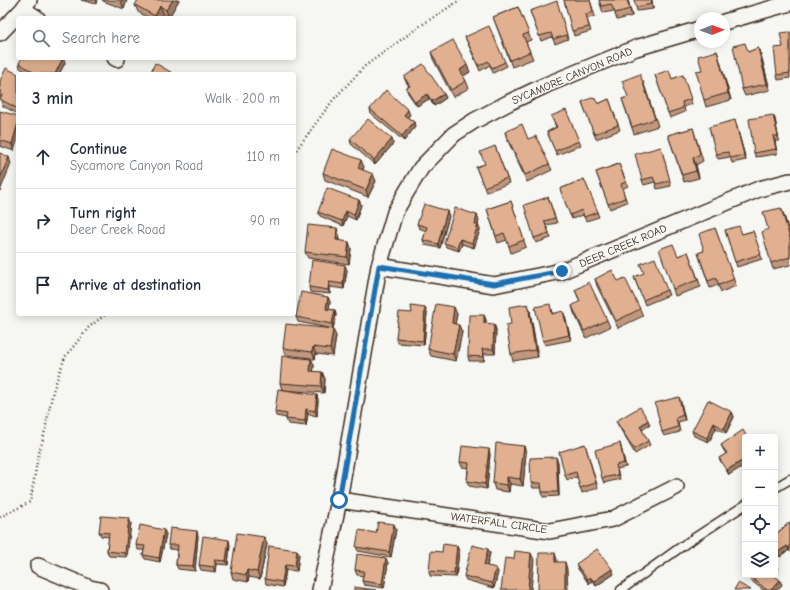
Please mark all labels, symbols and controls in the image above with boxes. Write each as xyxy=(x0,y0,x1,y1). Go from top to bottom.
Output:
north arrow xyxy=(694,12,730,48)
search box xyxy=(16,16,296,60)
icon: search xyxy=(30,27,52,49)
text: Search here xyxy=(62,29,140,47)
street label: SYCAMORE CANYON ROAD xyxy=(510,45,634,107)
text: 3 min xyxy=(32,89,73,108)
text: Walk · 200 m xyxy=(205,91,280,106)
text: Continue xyxy=(70,140,127,158)
icon: ahead xyxy=(32,146,54,168)
text: 110 m xyxy=(247,149,280,164)
text: Sycamore Canyon Road xyxy=(70,158,203,173)
text: Turn right xyxy=(70,204,136,222)
icon: right xyxy=(32,210,54,232)
text: 90 m xyxy=(250,213,280,228)
text: Deer Creek Road xyxy=(70,222,165,237)
street label: DEER CREEK ROAD xyxy=(577,222,669,270)
route end xyxy=(553,262,571,280)
icon: arrive xyxy=(32,274,54,296)
text: Arrive at destination xyxy=(70,276,201,294)
map controls xyxy=(742,434,778,578)
button: + xyxy=(742,434,778,470)
button: − xyxy=(742,470,778,506)
route start xyxy=(330,491,348,509)
button: locate xyxy=(742,506,778,542)
street label: WATERFALL CIRCLE xyxy=(450,510,548,536)
button: layers xyxy=(742,542,778,578)

